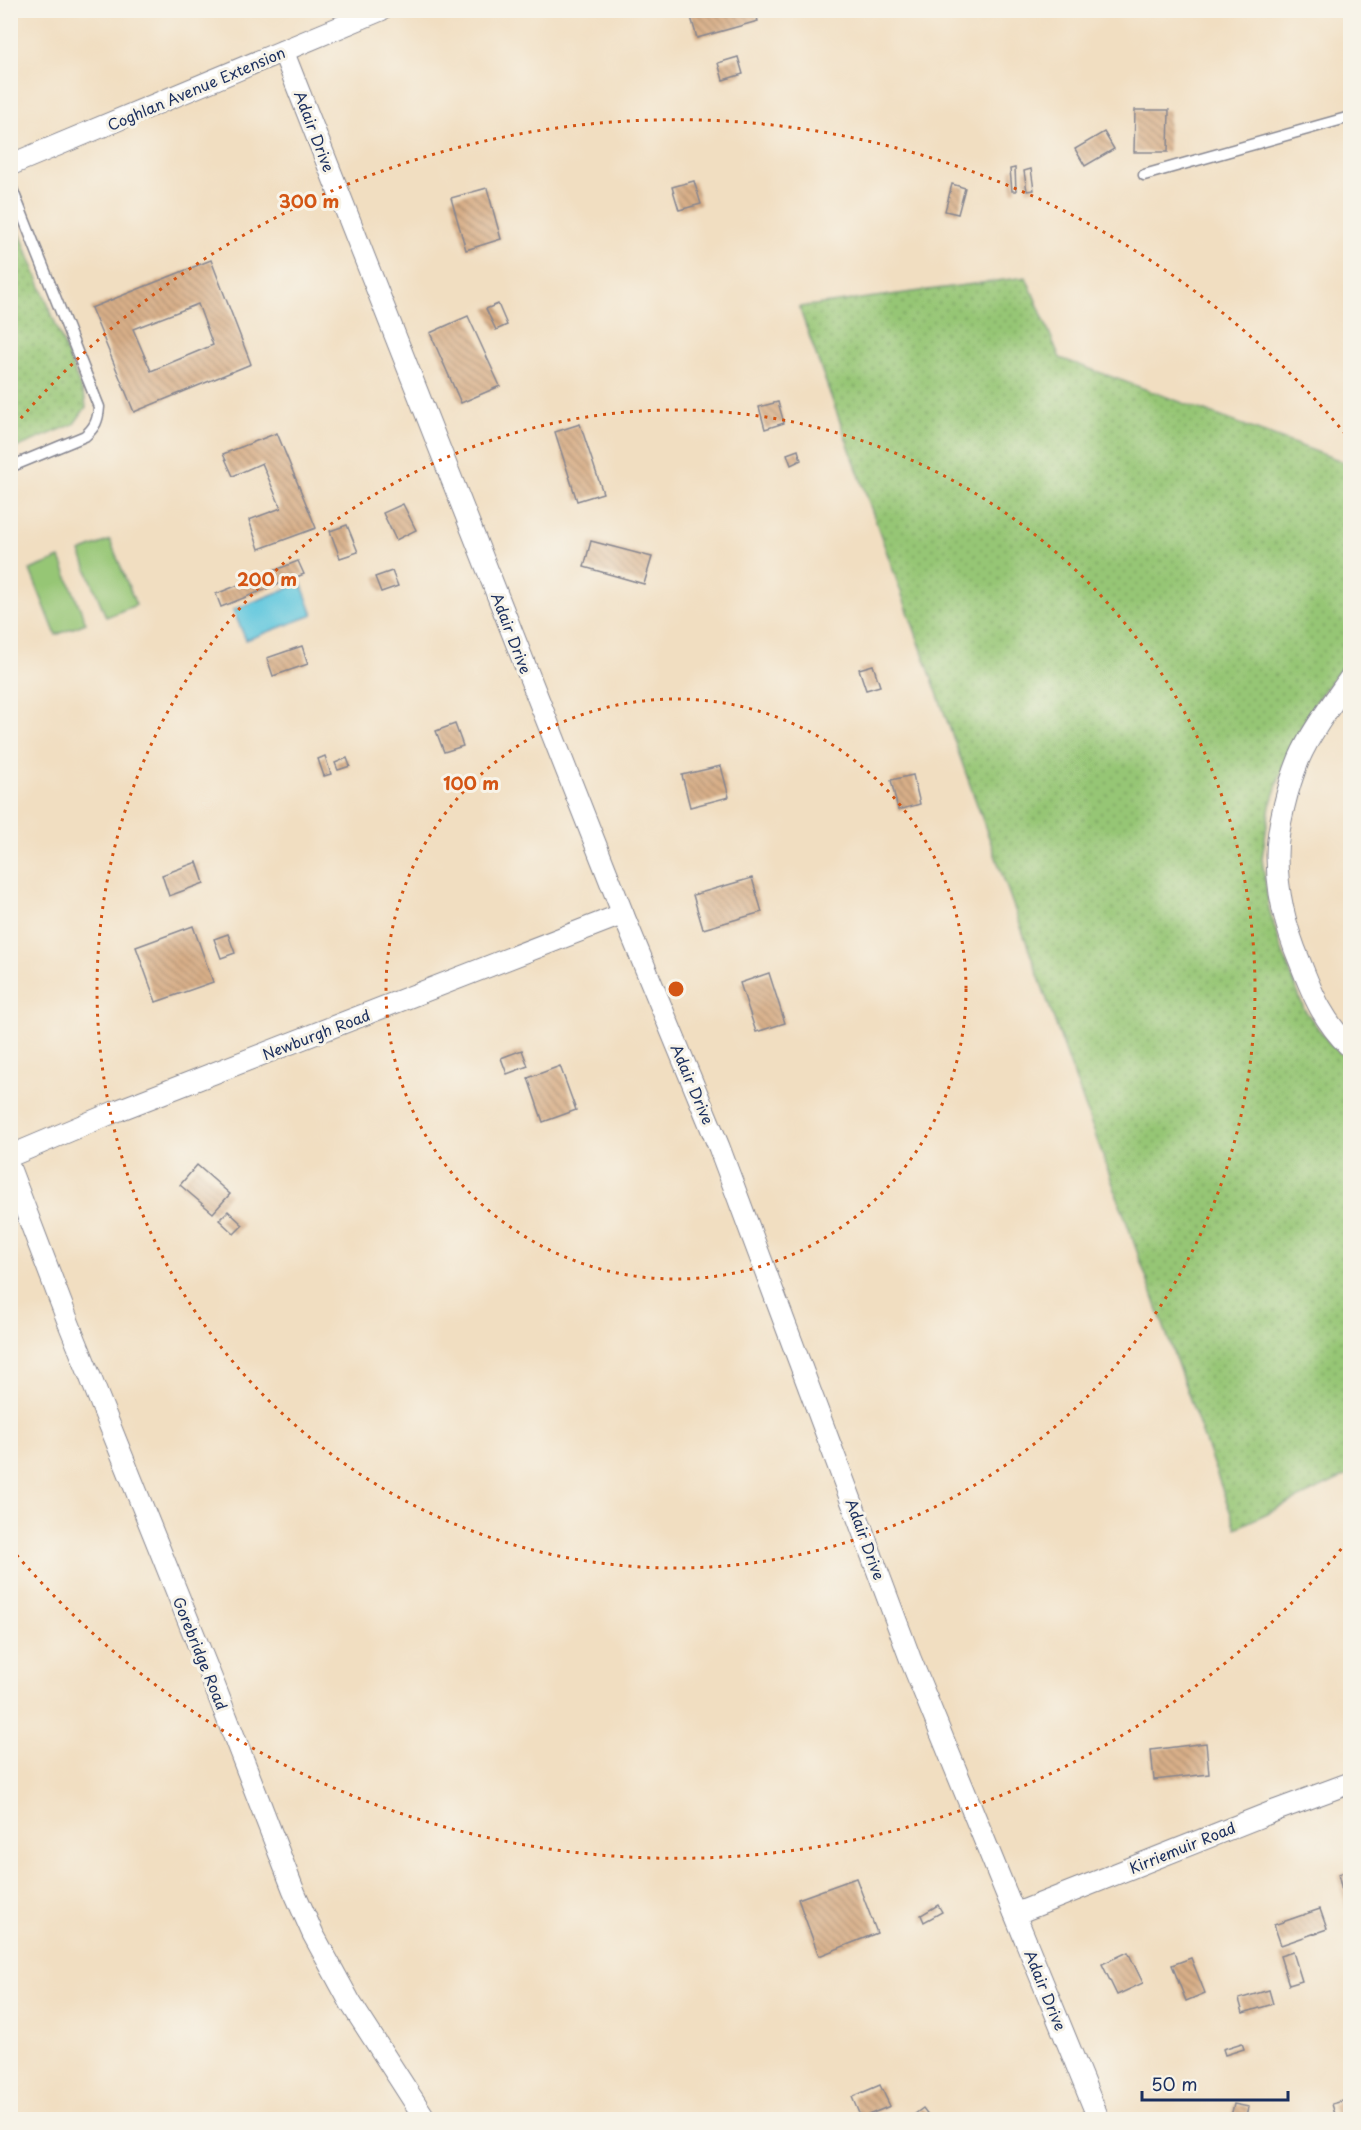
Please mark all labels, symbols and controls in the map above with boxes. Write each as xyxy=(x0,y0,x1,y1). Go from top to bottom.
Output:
street label: Coghlan Avenue Extension xyxy=(103,40,289,136)
street label: Adair Drive xyxy=(289,87,341,175)
text: 300 m xyxy=(279,187,339,214)
text: 200 m xyxy=(237,565,297,592)
street label: Adair Drive xyxy=(486,589,538,677)
text: 100 m xyxy=(443,769,499,796)
centre of rings xyxy=(666,979,686,999)
street label: Newburgh Road xyxy=(259,1003,373,1065)
street label: Adair Drive xyxy=(666,1040,720,1128)
street label: Adair Drive xyxy=(841,1495,891,1583)
street label: Gorebridge Road xyxy=(168,1593,234,1713)
street label: Kirriemuir Road xyxy=(1125,1815,1239,1879)
street label: Adair Drive xyxy=(1019,1946,1073,2034)
scale bar xyxy=(1142,2064,1288,2102)
text: 50 m xyxy=(1151,2070,1198,2097)

